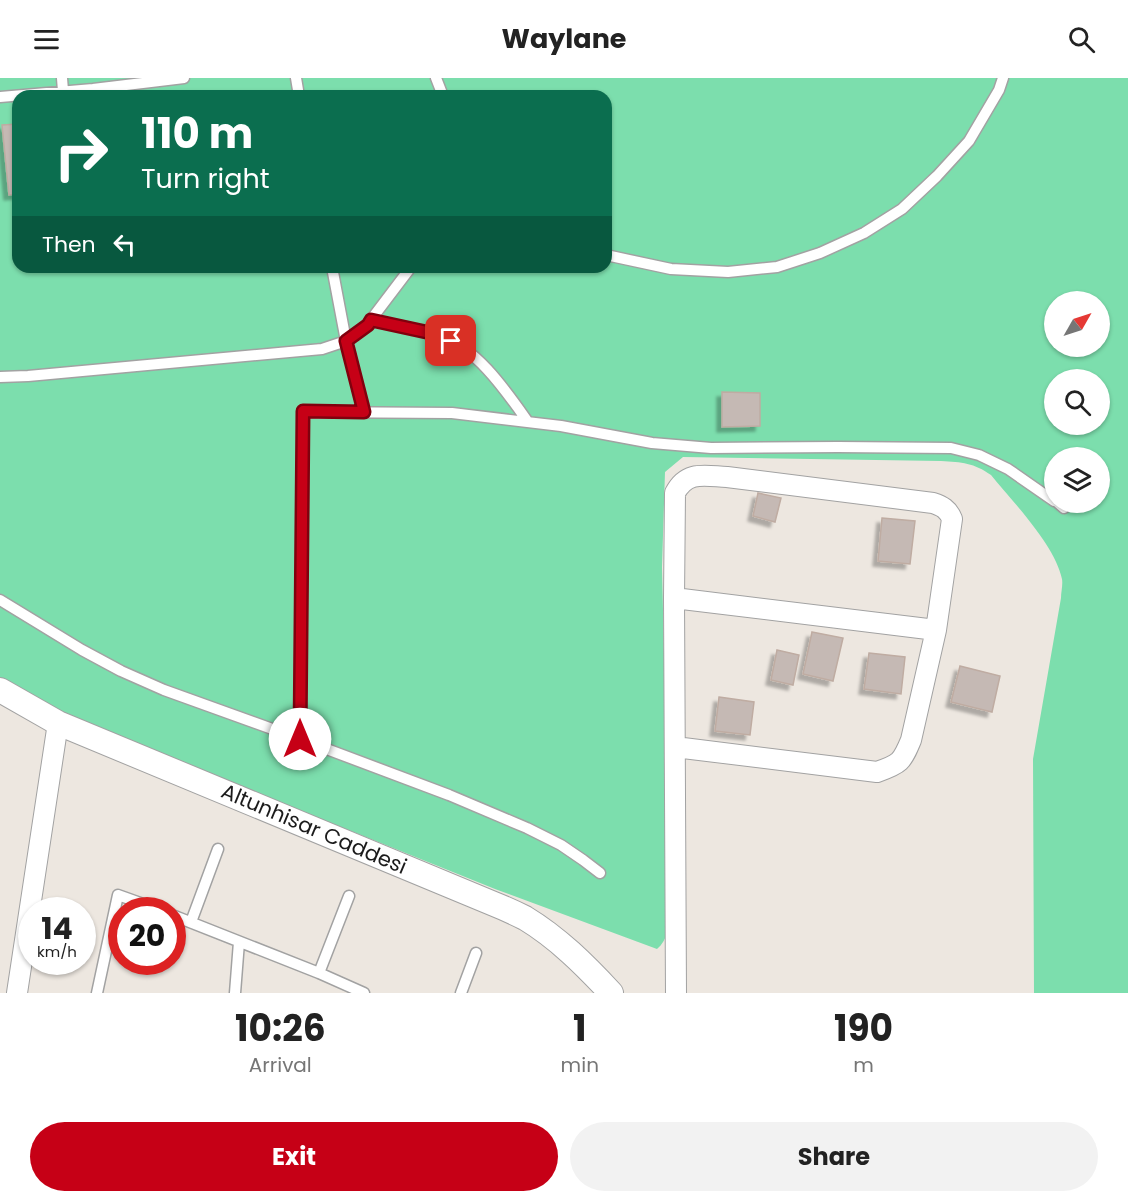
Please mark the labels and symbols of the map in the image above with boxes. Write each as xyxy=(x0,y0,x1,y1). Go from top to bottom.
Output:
north arrow xyxy=(1044,291,1110,357)
pin xyxy=(425,315,476,366)
position arrow xyxy=(268,707,332,771)
street label: Altunhisar Caddesi xyxy=(217,776,411,881)
speed limit sign: 20 xyxy=(108,897,186,975)

